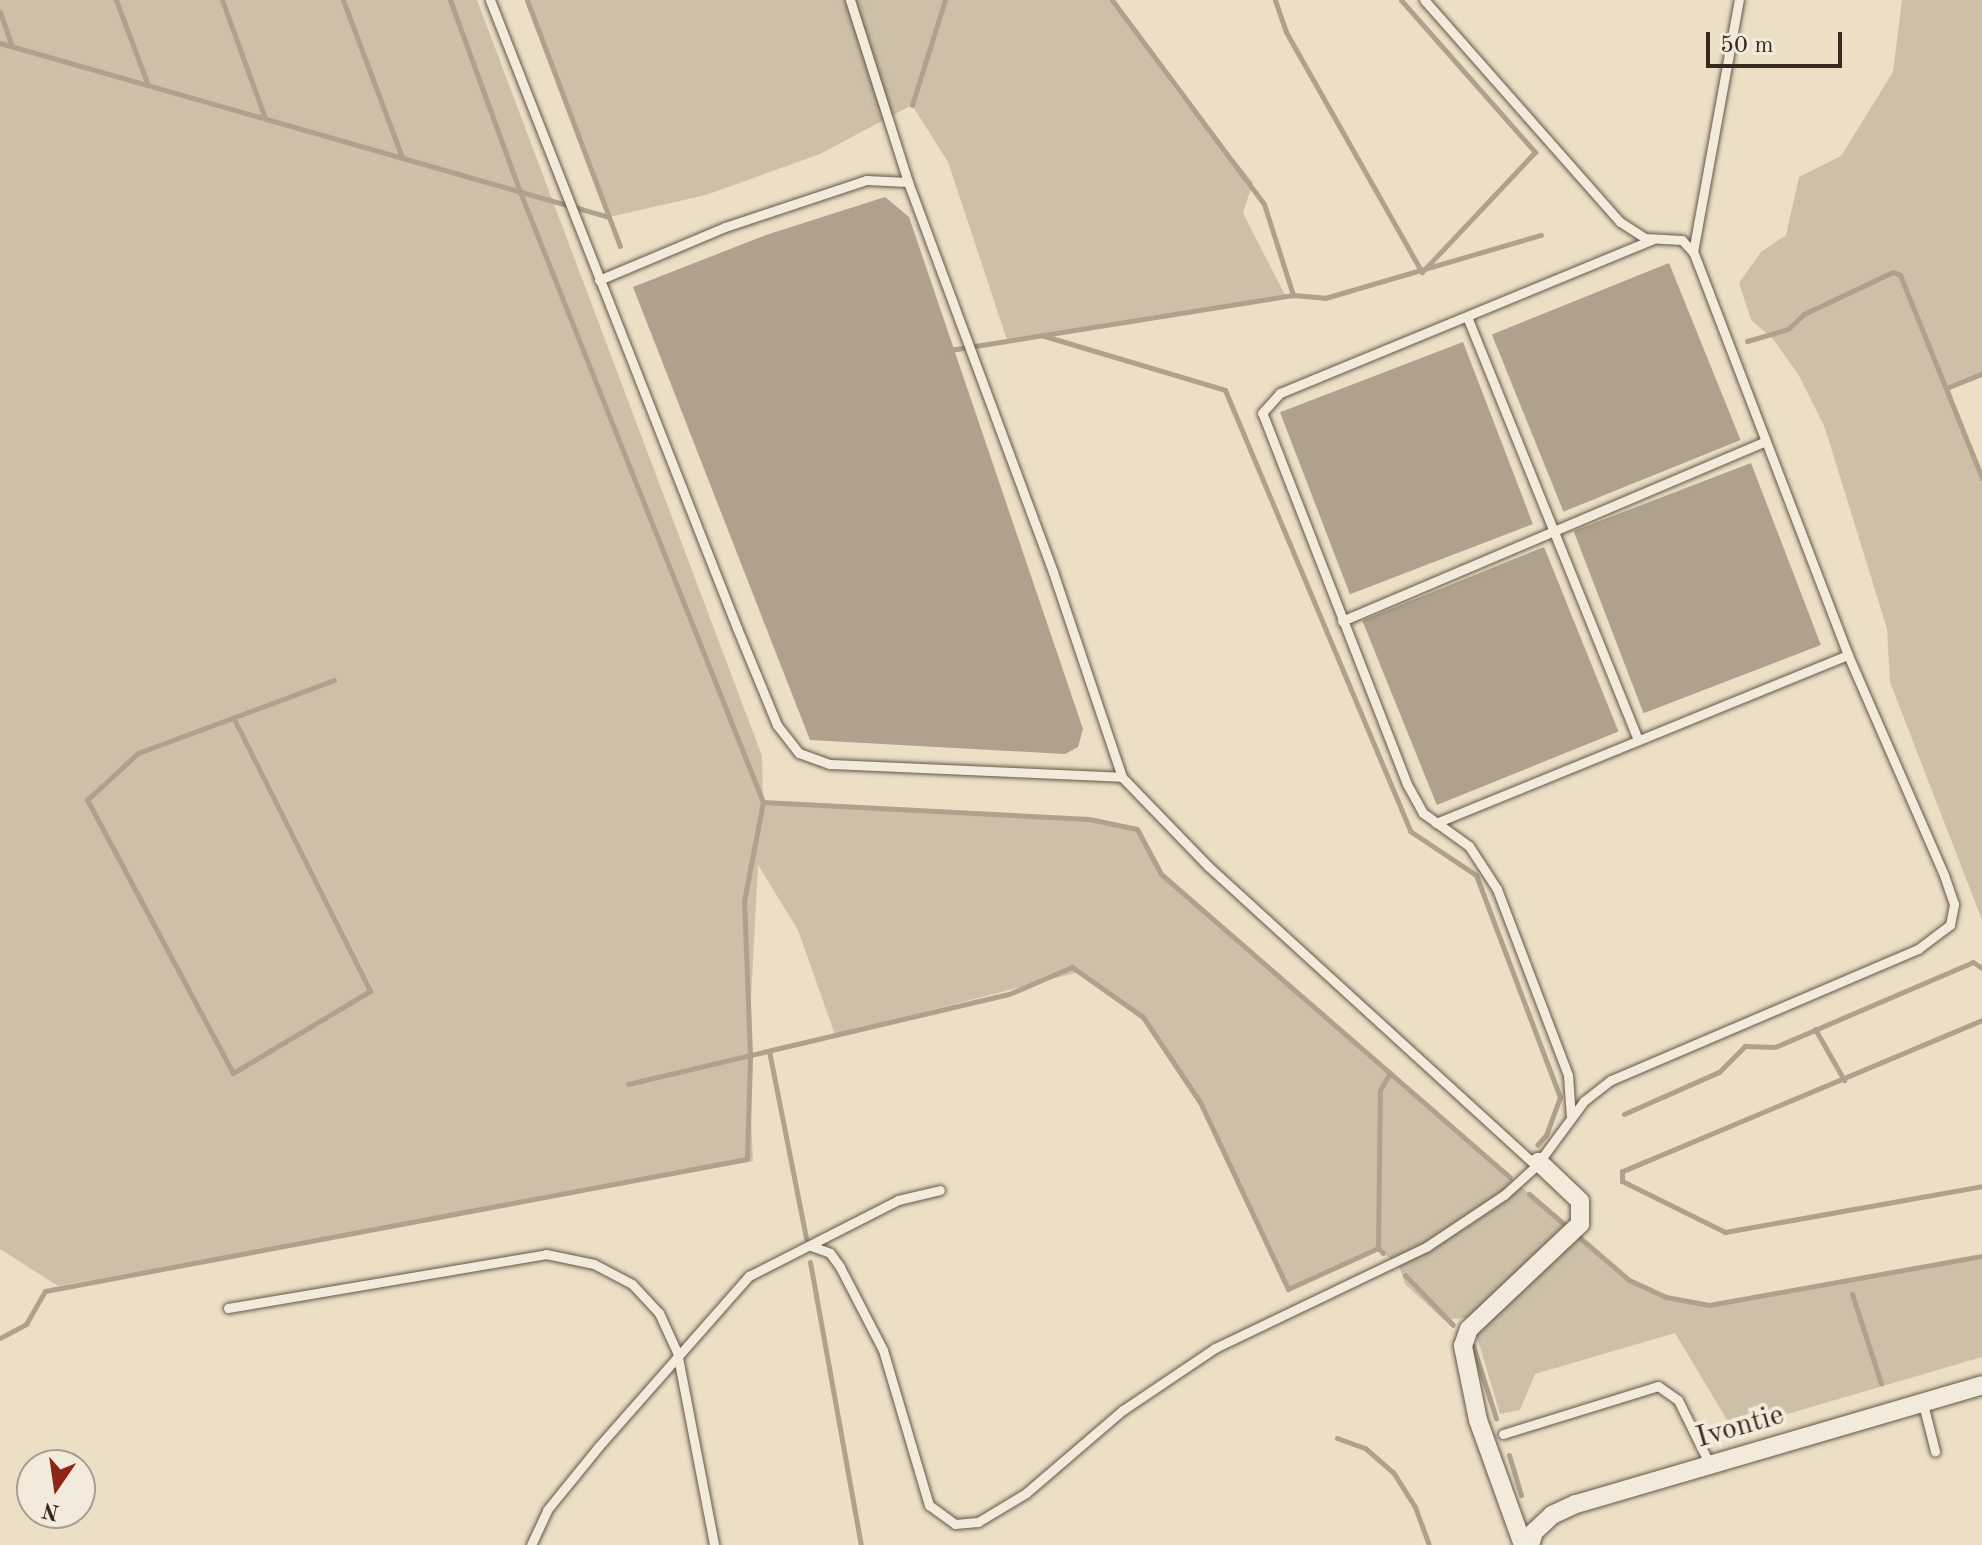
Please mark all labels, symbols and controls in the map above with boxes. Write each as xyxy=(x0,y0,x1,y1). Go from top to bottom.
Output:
scale bar xyxy=(1710,16,1846,66)
text: 50 m xyxy=(1720,34,1774,58)
street label: Ivontie xyxy=(1692,1397,1788,1457)
north arrow xyxy=(16,1449,96,1529)
text: N xyxy=(40,1498,62,1523)

